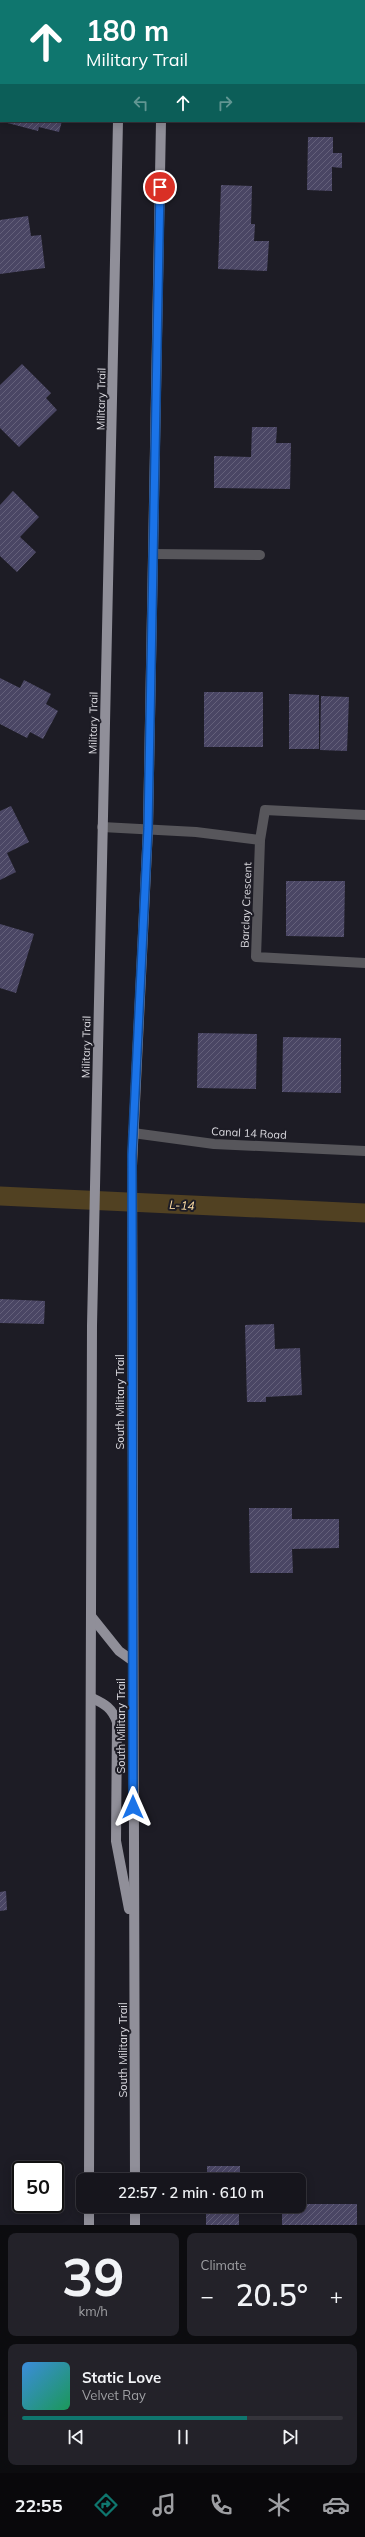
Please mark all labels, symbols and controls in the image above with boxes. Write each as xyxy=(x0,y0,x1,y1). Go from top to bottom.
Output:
text: 180 m xyxy=(86,13,169,48)
icon: ahead xyxy=(20,16,72,68)
text: Military Trail xyxy=(86,48,188,71)
icon: left xyxy=(130,92,152,114)
icon: ahead xyxy=(172,92,194,114)
icon: right xyxy=(214,92,236,114)
pin xyxy=(143,170,177,204)
icon: arrive xyxy=(149,176,171,198)
street label: Military Trail xyxy=(93,368,109,430)
street label: Military Trail xyxy=(85,692,101,754)
street label: Barclay Crescent xyxy=(238,862,254,948)
street label: Military Trail xyxy=(78,1016,94,1078)
street label: Canal 14 Road xyxy=(211,1124,287,1142)
water label: L-14 xyxy=(169,1197,195,1213)
street label: South Military Trail xyxy=(113,1354,127,1450)
street label: South Military Trail xyxy=(114,1678,128,1774)
position arrow xyxy=(112,1786,154,1828)
street label: South Military Trail xyxy=(116,2002,130,2098)
speed limit sign: 50 xyxy=(12,2161,64,2213)
text: 22:57 · 2 min · 610 m xyxy=(118,2183,264,2202)
text: 39 xyxy=(62,2244,124,2309)
text: Climate xyxy=(201,2257,246,2273)
text: 20.5° xyxy=(236,2276,308,2314)
text: − xyxy=(201,2282,214,2310)
text: + xyxy=(330,2282,343,2310)
text: km/h xyxy=(79,2303,108,2319)
text: Static Love xyxy=(82,2368,161,2387)
text: Velvet Ray xyxy=(82,2387,146,2403)
icon: previous xyxy=(65,2426,87,2448)
icon: pause xyxy=(172,2426,194,2448)
icon: next xyxy=(279,2426,301,2448)
icon: directions xyxy=(92,2491,120,2519)
icon: music xyxy=(150,2491,178,2519)
icon: phone xyxy=(207,2491,235,2519)
icon: climate xyxy=(265,2491,293,2519)
icon: car xyxy=(322,2491,350,2519)
text: 22:55 xyxy=(15,2494,62,2517)

